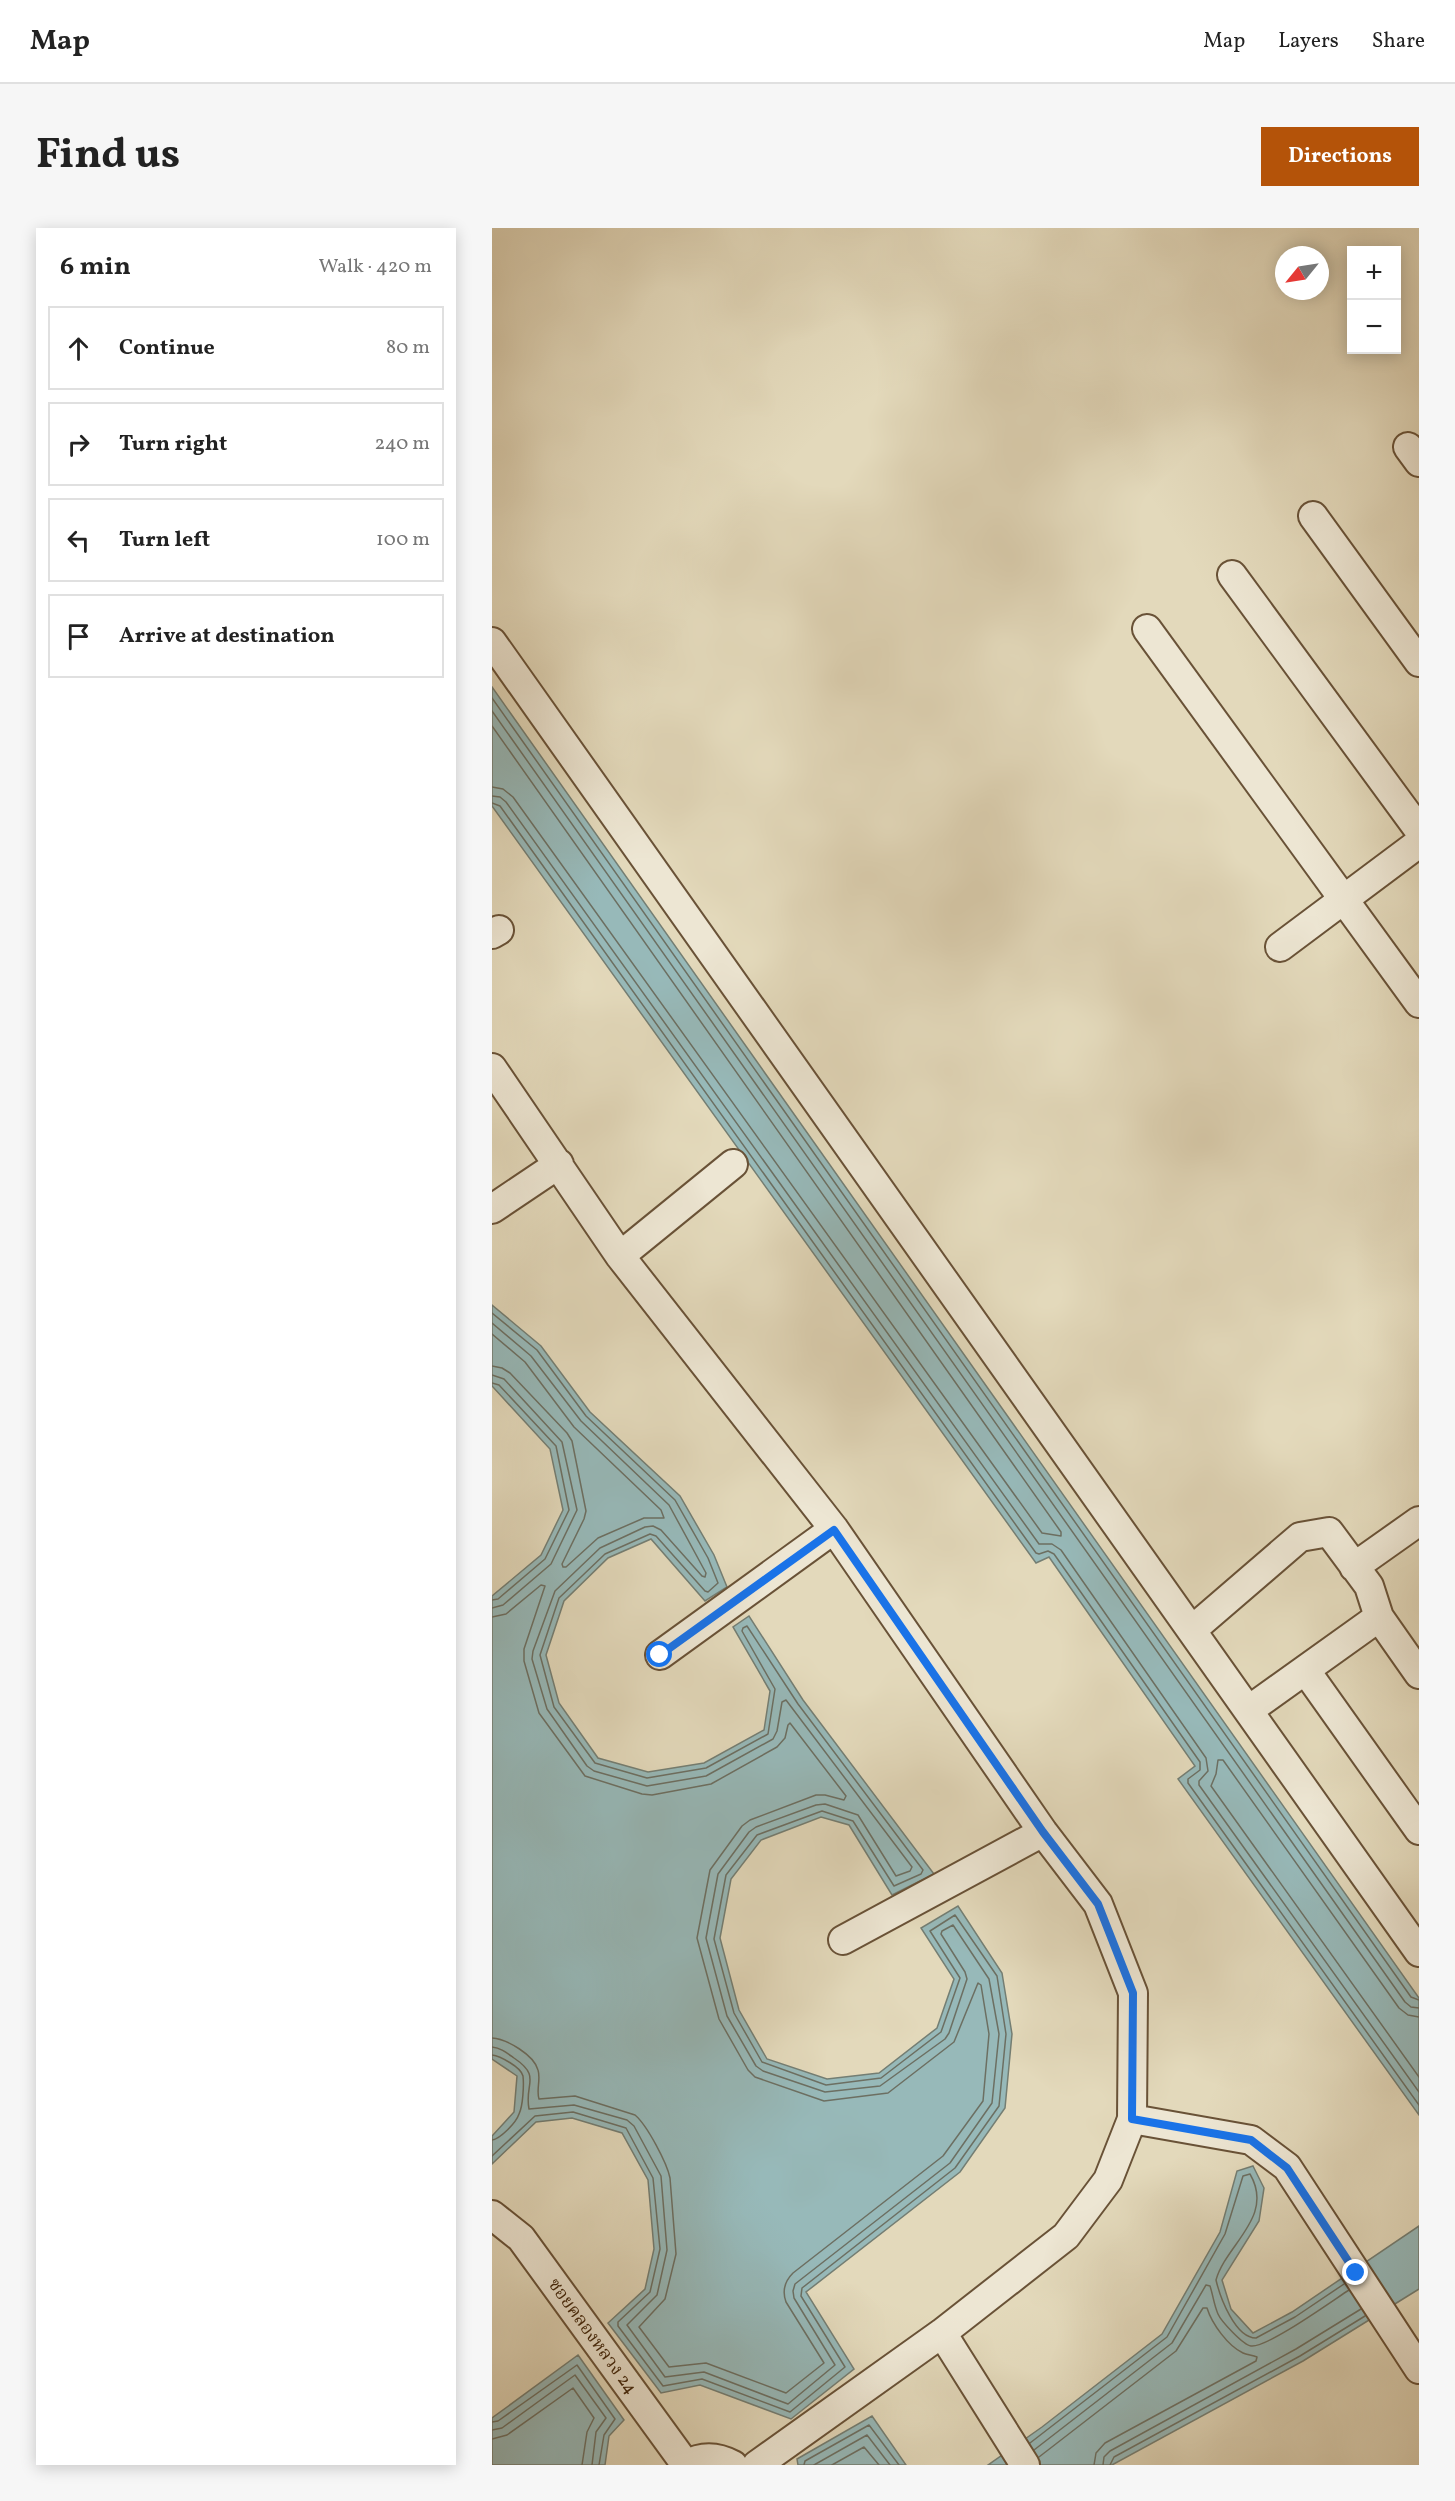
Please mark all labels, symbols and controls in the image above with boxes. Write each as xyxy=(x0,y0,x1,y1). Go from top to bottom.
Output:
text: Map xyxy=(30,22,90,61)
text: Map xyxy=(1203,27,1245,56)
text: Layers xyxy=(1278,27,1339,56)
text: Share xyxy=(1372,27,1425,56)
text: Find us xyxy=(36,127,180,186)
button: Directions xyxy=(1261,127,1419,186)
north arrow xyxy=(1275,246,1329,300)
map controls xyxy=(1347,246,1401,354)
button: + xyxy=(1347,246,1401,300)
text: 6 min xyxy=(60,249,131,285)
text: Walk · 420 m xyxy=(318,253,432,281)
button: − xyxy=(1347,300,1401,354)
icon: ahead xyxy=(62,332,95,365)
text: Continue xyxy=(119,333,215,364)
text: 80 m xyxy=(386,334,430,362)
icon: right xyxy=(62,428,95,461)
text: Turn right xyxy=(119,429,227,460)
text: 240 m xyxy=(375,430,430,458)
icon: left xyxy=(62,524,95,557)
text: Turn left xyxy=(119,525,210,556)
text: 100 m xyxy=(376,526,430,554)
icon: arrive xyxy=(62,620,95,653)
text: Arrive at destination xyxy=(119,621,335,652)
route start xyxy=(646,1641,672,1667)
route end xyxy=(1342,2259,1368,2285)
street label: ซอยคลองหลวง 24 xyxy=(541,2274,642,2400)

